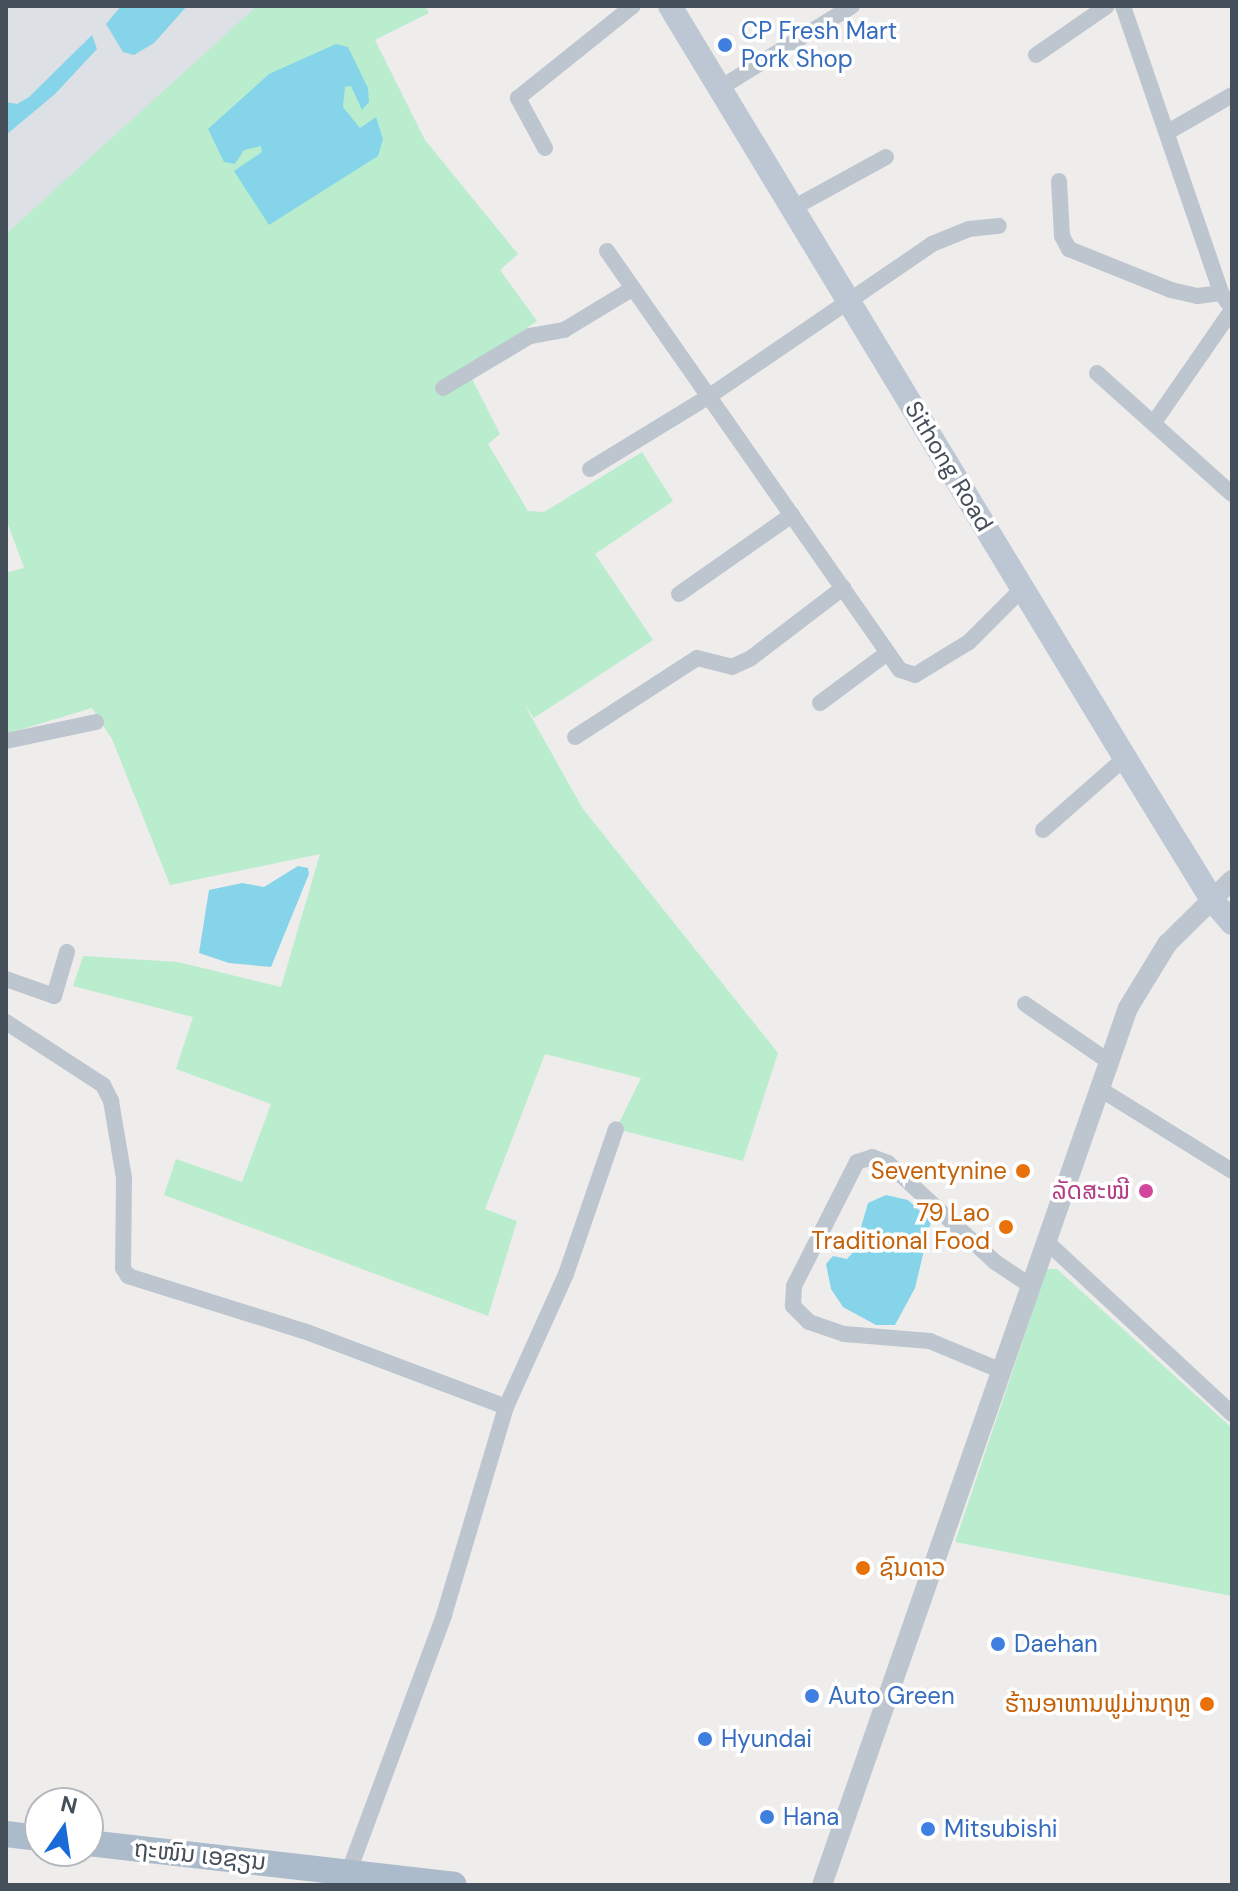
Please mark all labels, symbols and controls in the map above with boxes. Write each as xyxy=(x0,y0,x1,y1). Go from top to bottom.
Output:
place label: CP Fresh Mart Pork Shop xyxy=(741,17,897,73)
marker: CP Fresh Mart Pork Shop xyxy=(716,36,734,54)
street label: Sithong Road xyxy=(899,396,999,536)
place label: Seventynine xyxy=(871,1157,1007,1185)
marker: Seventynine xyxy=(1014,1162,1032,1180)
place label: ລັດສະໝີ xyxy=(1052,1177,1130,1205)
marker: ລັດສະໝີ xyxy=(1137,1182,1155,1200)
place label: 79 Lao Traditional Food xyxy=(811,1199,990,1255)
marker: 79 Lao Traditional Food xyxy=(997,1218,1015,1236)
place label: ຊົນດາວ xyxy=(879,1554,946,1582)
marker: ຊົນດາວ xyxy=(854,1559,872,1577)
place label: Daehan xyxy=(1014,1630,1098,1658)
marker: Daehan xyxy=(989,1635,1007,1653)
place label: Auto Green xyxy=(828,1682,955,1710)
marker: Auto Green xyxy=(803,1687,821,1705)
place label: ຮ້ານອາຫານຟູມ່ານຖຫຼ xyxy=(1005,1690,1191,1718)
marker: ຮ້ານອາຫານຟູມ່ານຖຫຼ xyxy=(1198,1695,1216,1713)
place label: Hyundai xyxy=(721,1725,812,1753)
marker: Hyundai xyxy=(696,1730,714,1748)
north arrow xyxy=(24,1787,104,1867)
text: N xyxy=(58,1789,80,1821)
place label: Hana xyxy=(783,1803,839,1831)
marker: Hana xyxy=(758,1808,776,1826)
place label: Mitsubishi xyxy=(944,1815,1058,1843)
marker: Mitsubishi xyxy=(919,1820,937,1838)
street label: ຖະໜົນ ເອຊຽນ xyxy=(132,1834,268,1876)

